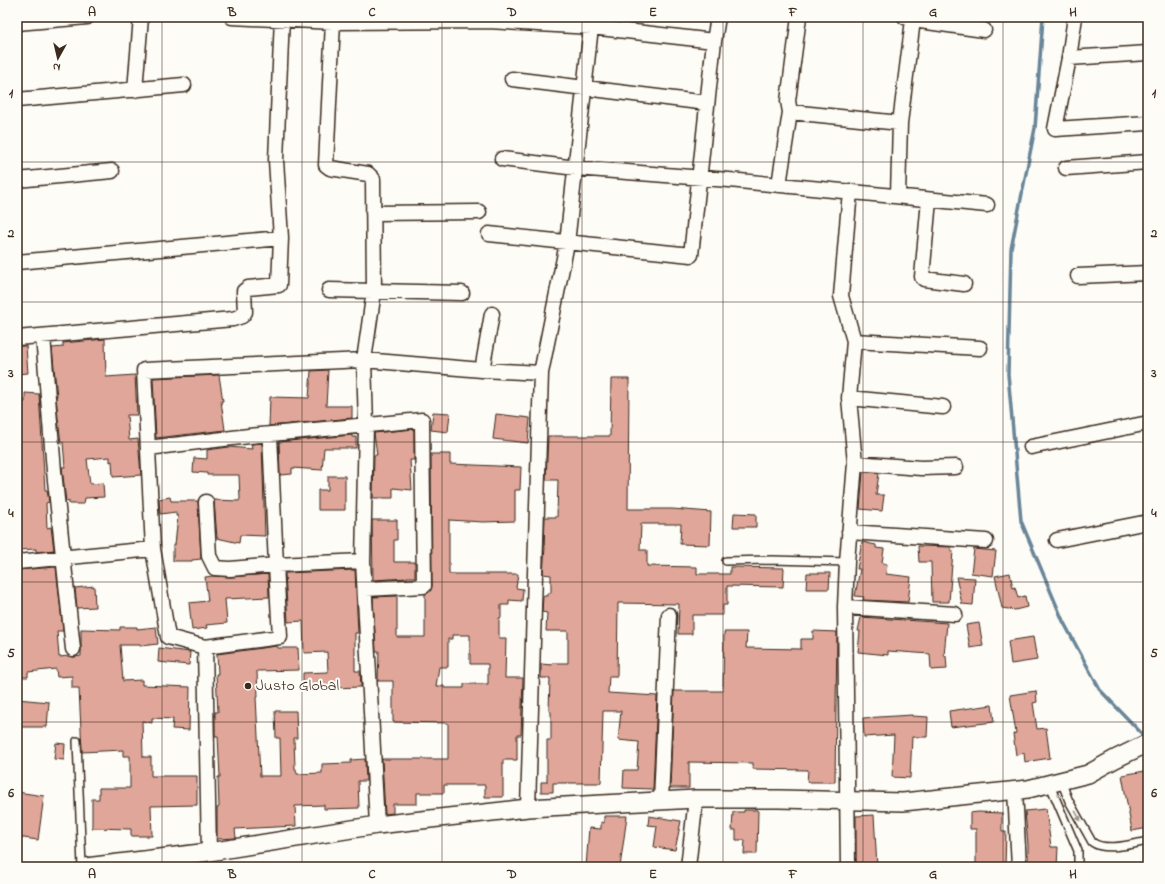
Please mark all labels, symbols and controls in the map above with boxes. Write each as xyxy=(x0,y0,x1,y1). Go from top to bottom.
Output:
text: A xyxy=(88,3,96,22)
text: B xyxy=(227,3,237,22)
text: C xyxy=(368,3,376,22)
text: D xyxy=(506,3,517,22)
text: E xyxy=(649,3,657,22)
text: F xyxy=(788,3,798,22)
text: G xyxy=(929,3,937,22)
text: H xyxy=(1069,3,1077,22)
north arrow xyxy=(38,38,78,78)
text: N xyxy=(52,58,62,75)
text: 1 xyxy=(9,84,14,103)
text: 1 xyxy=(1152,84,1157,103)
text: 2 xyxy=(7,224,15,243)
text: 2 xyxy=(1150,224,1158,243)
text: 3 xyxy=(7,364,14,383)
text: 3 xyxy=(1150,364,1157,383)
text: 4 xyxy=(7,504,14,523)
text: 4 xyxy=(1150,504,1157,523)
text: 5 xyxy=(7,644,15,663)
text: 5 xyxy=(1150,644,1158,663)
place label: Justo Global xyxy=(256,674,339,698)
marker: Justo Global xyxy=(243,681,253,691)
text: 6 xyxy=(7,784,14,803)
text: 6 xyxy=(1150,784,1157,803)
one-way arrow xyxy=(1074,810,1081,822)
text: A xyxy=(88,865,96,884)
text: B xyxy=(227,865,237,884)
text: C xyxy=(368,865,376,884)
text: D xyxy=(506,865,517,884)
text: E xyxy=(649,865,657,884)
text: F xyxy=(788,865,798,884)
text: G xyxy=(929,865,937,884)
text: H xyxy=(1069,865,1077,884)

